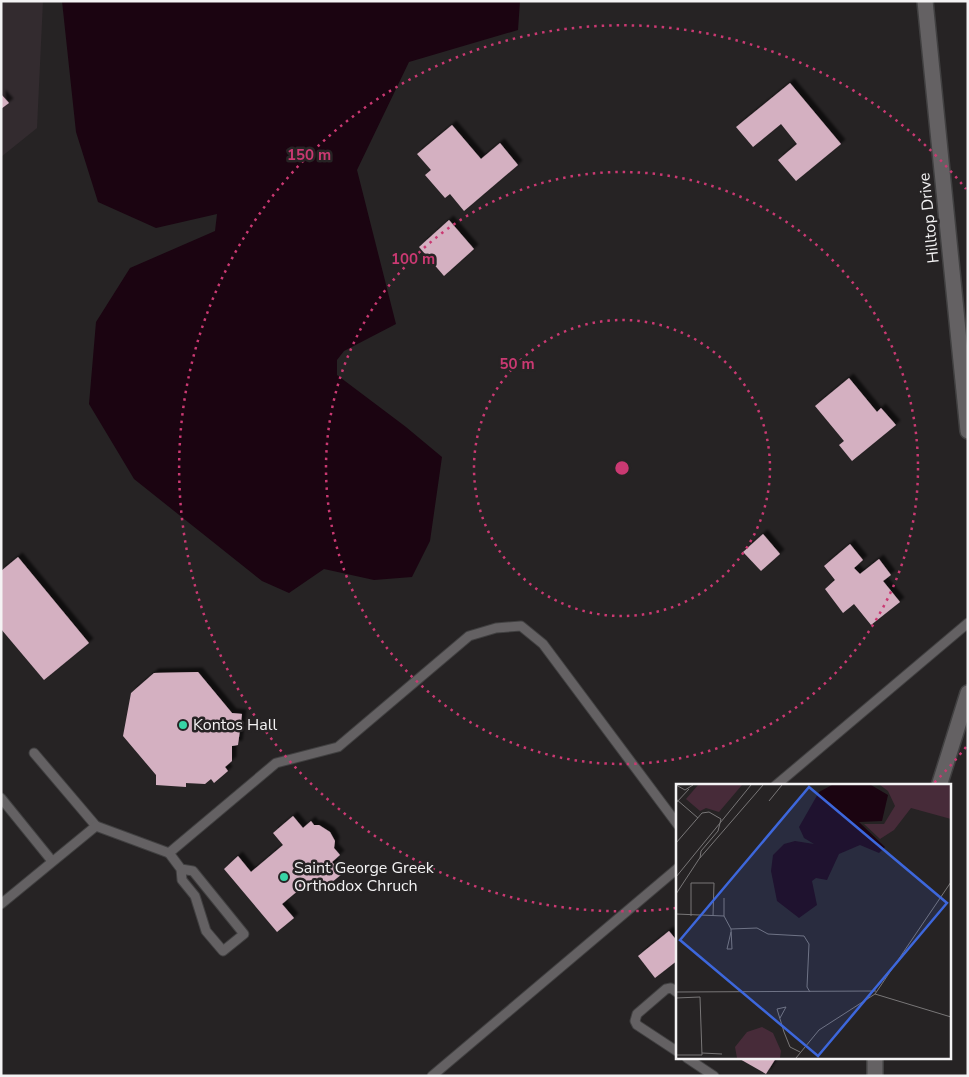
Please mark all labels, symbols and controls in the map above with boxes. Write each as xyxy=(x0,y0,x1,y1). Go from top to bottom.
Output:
text: 150 m xyxy=(287,145,331,165)
street label: Hilltop Drive xyxy=(913,172,945,264)
text: 100 m xyxy=(391,249,435,269)
text: 50 m xyxy=(499,354,535,374)
centre of rings xyxy=(613,459,631,477)
place label: Kontos Hall xyxy=(193,714,277,736)
marker: Kontos Hall xyxy=(177,719,189,731)
inset map xyxy=(676,784,952,1060)
place label: Saint George Greek Orthodox Chruch xyxy=(294,857,435,897)
marker: Saint George Greek Orthodox Chruch xyxy=(278,871,290,883)

